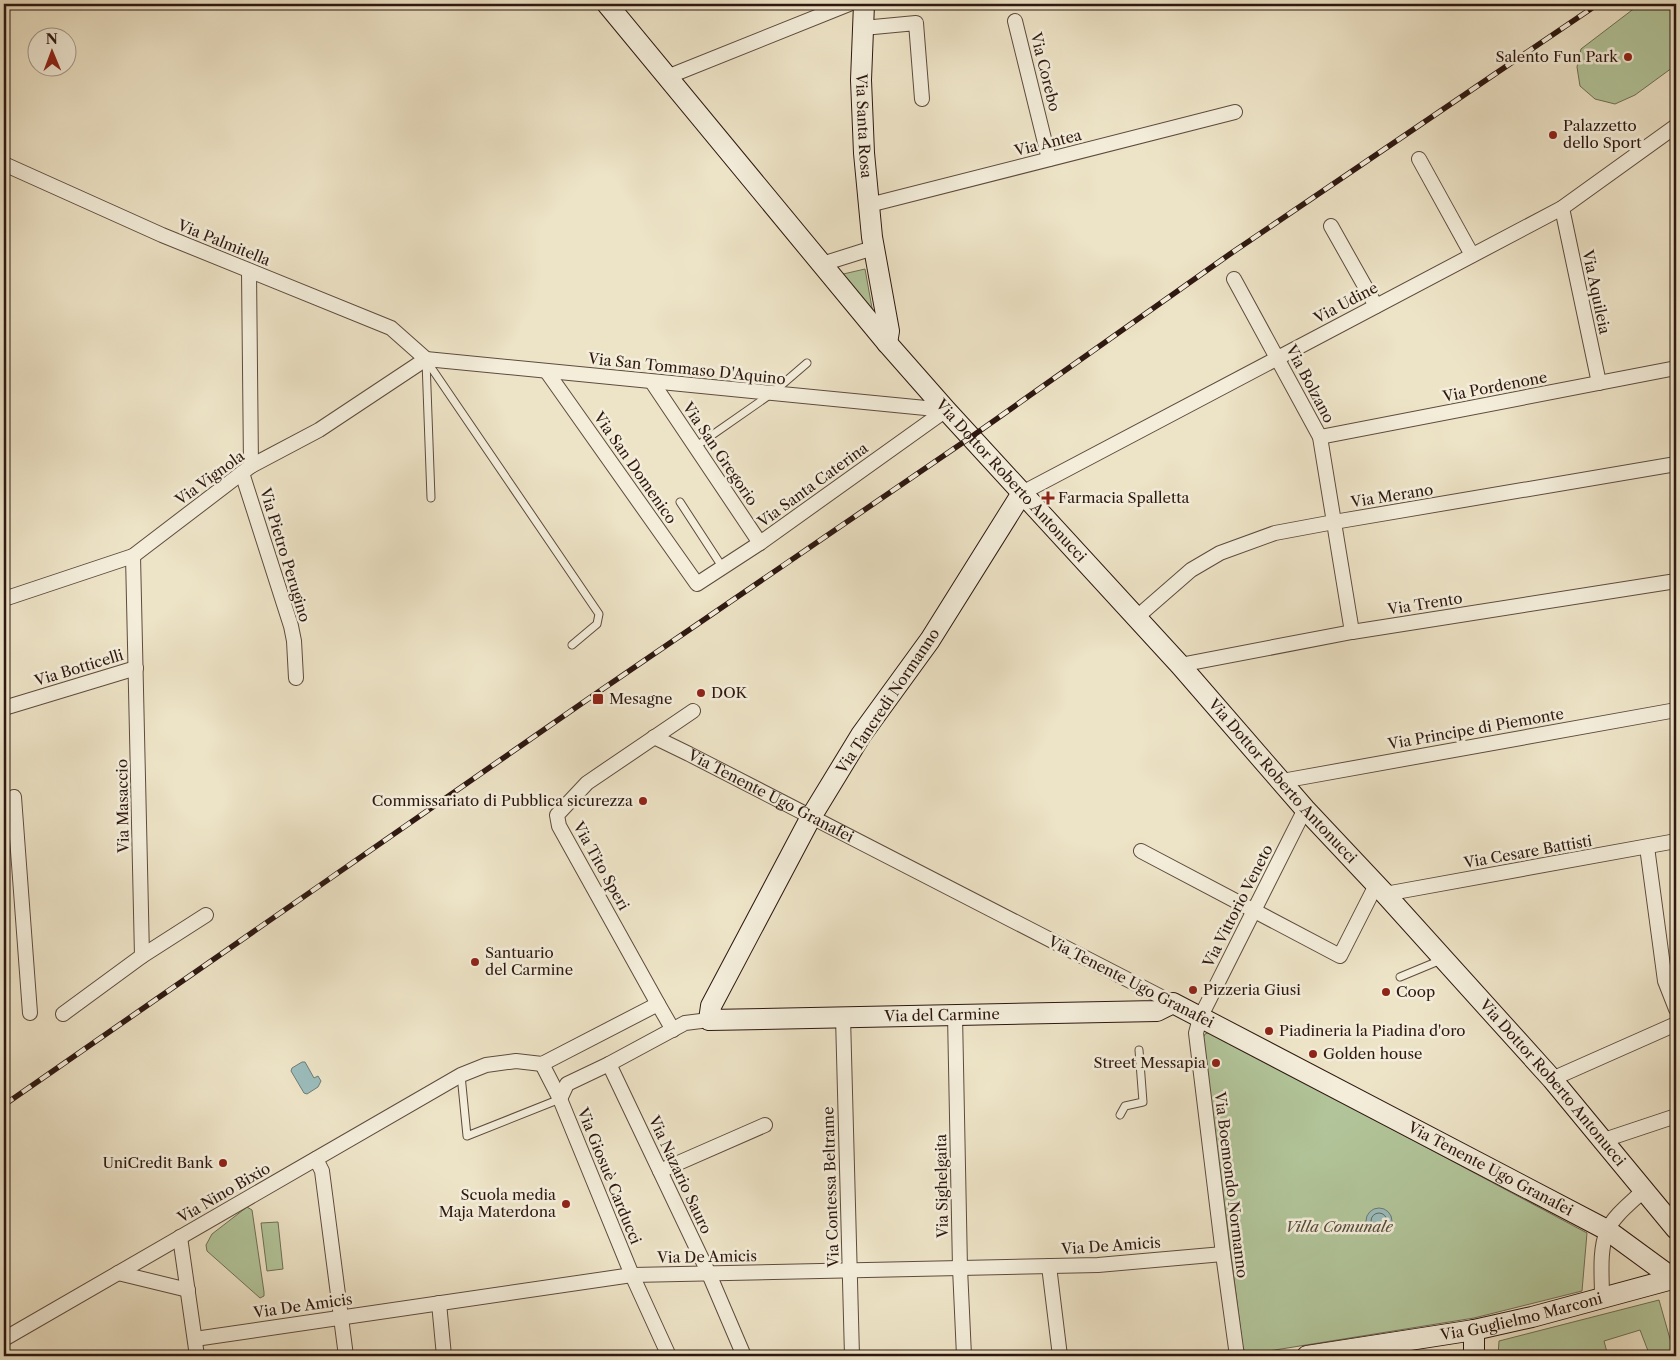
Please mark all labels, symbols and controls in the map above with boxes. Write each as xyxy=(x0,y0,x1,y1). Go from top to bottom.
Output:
north arrow xyxy=(28,28,78,78)
street label: Via Corebo xyxy=(1026,29,1064,113)
text: N xyxy=(46,30,58,48)
place label: Salento Fun Park xyxy=(1496,47,1619,66)
marker: Salento Fun Park xyxy=(1622,51,1634,63)
street label: Via Santa Rosa xyxy=(852,72,876,179)
place label: Palazzetto dello Sport xyxy=(1563,116,1642,152)
street label: Via Antea xyxy=(1011,125,1084,160)
marker: Palazzetto dello Sport xyxy=(1547,129,1559,141)
street label: Via Palmitella xyxy=(174,215,273,270)
street label: Via Aquileia xyxy=(1578,247,1615,336)
street label: Via Udine xyxy=(1310,278,1381,328)
street label: Via Bolzano xyxy=(1282,341,1339,426)
street label: Via San Tommaso D'Aquino xyxy=(586,349,787,388)
street label: Via Pordenone xyxy=(1440,367,1549,406)
street label: Via Dottor Roberto Antonucci xyxy=(931,394,1091,566)
street label: Via San Gregorio xyxy=(678,397,762,509)
street label: Via San Domenico xyxy=(589,407,681,527)
street label: Via Santa Caterina xyxy=(753,438,872,532)
street label: Via Vignola xyxy=(171,446,248,510)
street label: Via Merano xyxy=(1348,480,1434,512)
street label: Via Pietro Perugino xyxy=(256,485,315,624)
place label: Farmacia Spalletta xyxy=(1058,488,1189,507)
marker: Farmacia Spalletta xyxy=(1042,492,1054,504)
street label: Via Trento xyxy=(1385,588,1464,619)
street label: Via Tancredi Normanno xyxy=(831,624,943,778)
street label: Via Botticelli xyxy=(31,645,126,690)
place label: DOK xyxy=(711,683,748,702)
marker: DOK xyxy=(695,687,707,699)
place label: Mesagne xyxy=(609,689,672,708)
marker: Mesagne xyxy=(591,692,605,706)
street label: Via Dottor Roberto Antonucci xyxy=(1204,694,1361,867)
street label: Via Principe di Piemonte xyxy=(1386,704,1565,754)
street label: Via Tenente Ugo Granafei xyxy=(684,745,858,846)
street label: Via Masaccio xyxy=(112,759,133,854)
place label: Commissariato di Pubblica sicurezza xyxy=(372,791,633,810)
marker: Commissariato di Pubblica sicurezza xyxy=(637,795,649,807)
street label: Via Tito Speri xyxy=(569,817,634,914)
street label: Via Cesare Battisti xyxy=(1461,831,1594,872)
street label: Via Vittorio Veneto xyxy=(1198,841,1277,971)
street label: Via Tenente Ugo Granafei xyxy=(1044,931,1218,1032)
place label: Santuario del Carmine xyxy=(485,943,573,979)
marker: Santuario del Carmine xyxy=(469,956,481,968)
place label: Pizzeria Giusi xyxy=(1203,980,1301,999)
place label: Coop xyxy=(1396,982,1435,1001)
marker: Pizzeria Giusi xyxy=(1187,984,1199,996)
marker: Coop xyxy=(1380,986,1392,998)
street label: Via Dottor Roberto Antonucci xyxy=(1475,995,1630,1170)
street label: Via del Carmine xyxy=(883,1004,1000,1025)
place label: Piadineria la Piadina d'oro xyxy=(1279,1021,1466,1040)
marker: Piadineria la Piadina d'oro xyxy=(1263,1025,1275,1037)
place label: Golden house xyxy=(1323,1044,1422,1063)
marker: Golden house xyxy=(1307,1048,1319,1060)
place label: Street Messapia xyxy=(1094,1053,1206,1072)
marker: Street Messapia xyxy=(1210,1057,1222,1069)
street label: Via Boemondo Normanno xyxy=(1211,1090,1252,1279)
street label: Via Giosuè Carducci xyxy=(573,1104,646,1247)
street label: Via Contessa Beltrame xyxy=(818,1106,843,1269)
street label: Via Nazario Sauro xyxy=(644,1112,716,1237)
street label: Via Tenente Ugo Granafei xyxy=(1404,1117,1577,1220)
street label: Via Sighelgaita xyxy=(931,1134,952,1239)
place label: UniCredit Bank xyxy=(102,1153,214,1172)
marker: UniCredit Bank xyxy=(217,1157,229,1169)
street label: Via Nino Bixio xyxy=(173,1158,274,1227)
place label: Scuola media Maja Materdona xyxy=(439,1185,556,1221)
marker: Scuola media Maja Materdona xyxy=(560,1198,572,1210)
park label: Villa Comunale xyxy=(1285,1217,1394,1236)
street label: Via De Amicis xyxy=(1060,1233,1161,1259)
street label: Via De Amicis xyxy=(656,1246,757,1267)
street label: Via Guglielmo Marconi xyxy=(1438,1288,1605,1344)
street label: Via De Amicis xyxy=(251,1289,354,1322)

